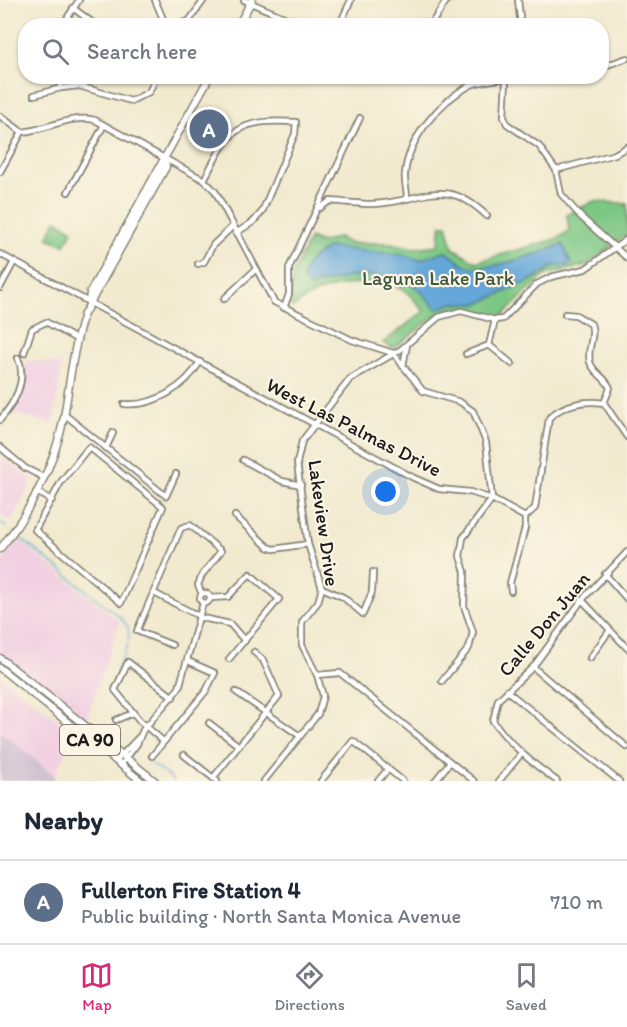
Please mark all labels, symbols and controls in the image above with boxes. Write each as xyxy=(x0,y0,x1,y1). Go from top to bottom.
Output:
search box xyxy=(18,18,609,84)
icon: search xyxy=(39,35,72,68)
text: Search here xyxy=(87,38,197,65)
pin: A xyxy=(190,106,228,152)
park label: Laguna Lake Park xyxy=(362,266,514,290)
street label: West Las Palmas Drive xyxy=(262,372,446,482)
street label: Lakeview Drive xyxy=(303,458,345,588)
your location xyxy=(371,477,400,506)
street label: Calle Don Juan xyxy=(493,567,595,681)
road number: CA 90 xyxy=(60,725,120,755)
text: Nearby xyxy=(24,804,103,836)
text: Fullerton Fire Station 4 xyxy=(81,877,301,904)
text: A xyxy=(37,890,50,914)
text: 710 m xyxy=(550,890,603,914)
text: Public building · North Santa Monica Avenue xyxy=(81,904,461,928)
tab: Map xyxy=(80,959,113,1014)
tab: Directions xyxy=(274,959,345,1014)
tab: Saved xyxy=(506,959,547,1014)

